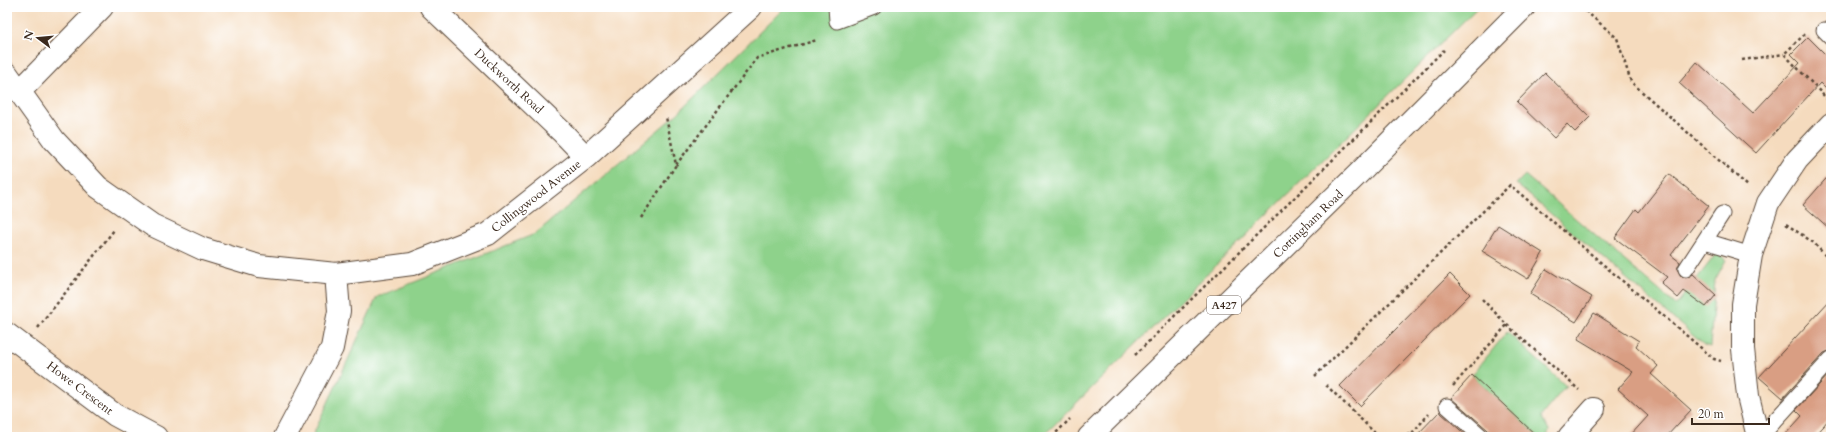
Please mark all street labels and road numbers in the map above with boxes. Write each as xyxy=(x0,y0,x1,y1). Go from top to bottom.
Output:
street label: Duckworth Road xyxy=(471,45,547,118)
street label: Collingwood Avenue xyxy=(488,156,584,236)
street label: Cottingham Road xyxy=(1269,186,1347,262)
road number: A427 xyxy=(1207,296,1241,314)
street label: Howe Crescent xyxy=(43,358,117,418)

